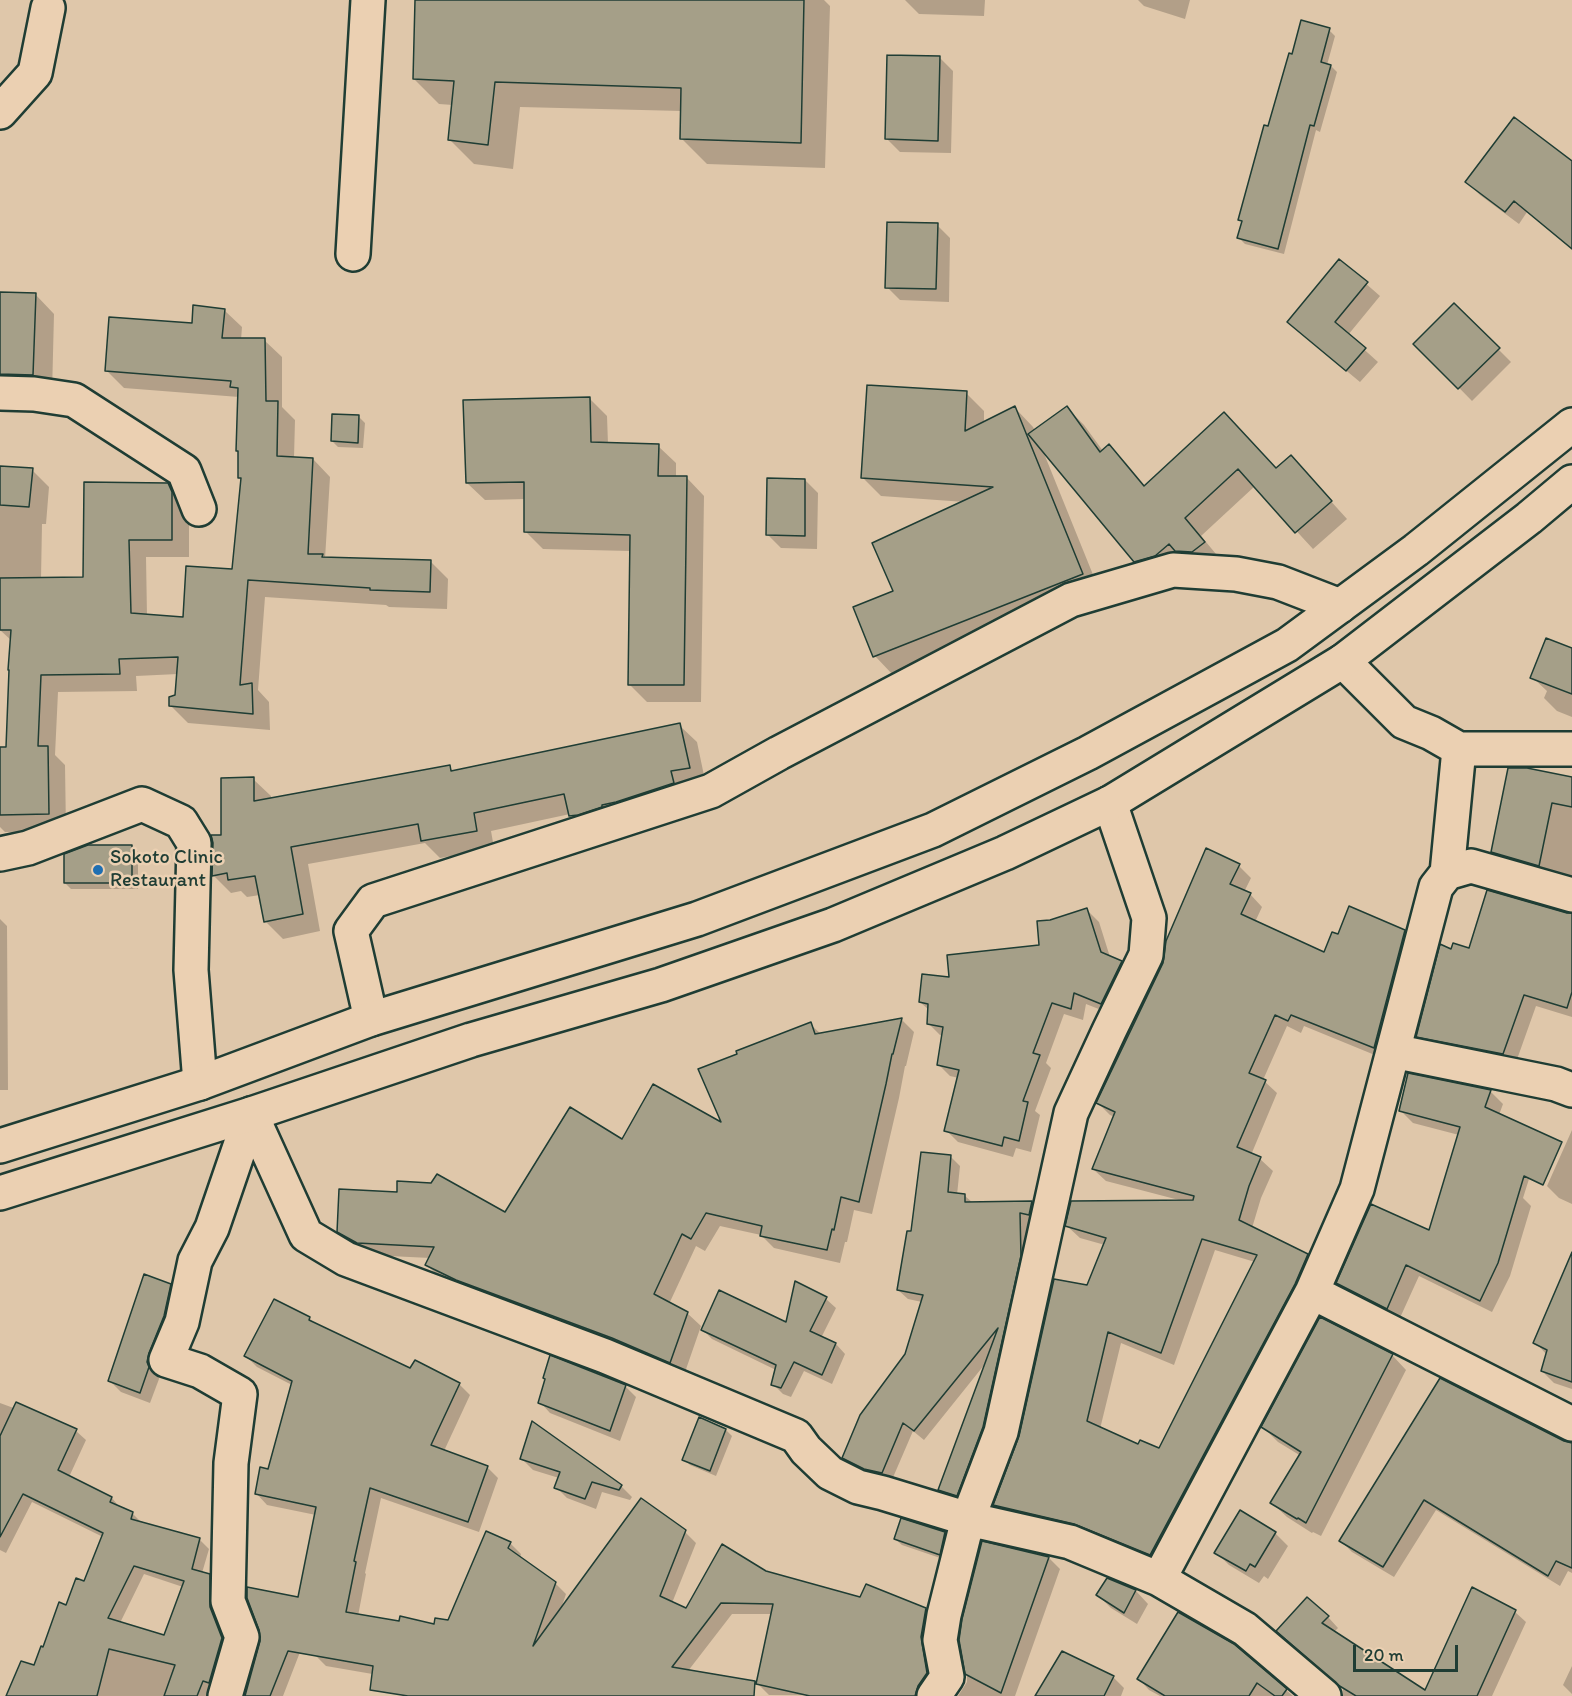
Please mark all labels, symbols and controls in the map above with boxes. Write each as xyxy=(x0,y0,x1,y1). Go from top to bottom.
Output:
place label: Sokoto Clinic Restaurant xyxy=(110,846,223,893)
marker: Sokoto Clinic Restaurant xyxy=(91,863,105,877)
scale bar xyxy=(1356,1633,1461,1671)
text: 20 m xyxy=(1364,1644,1404,1666)

